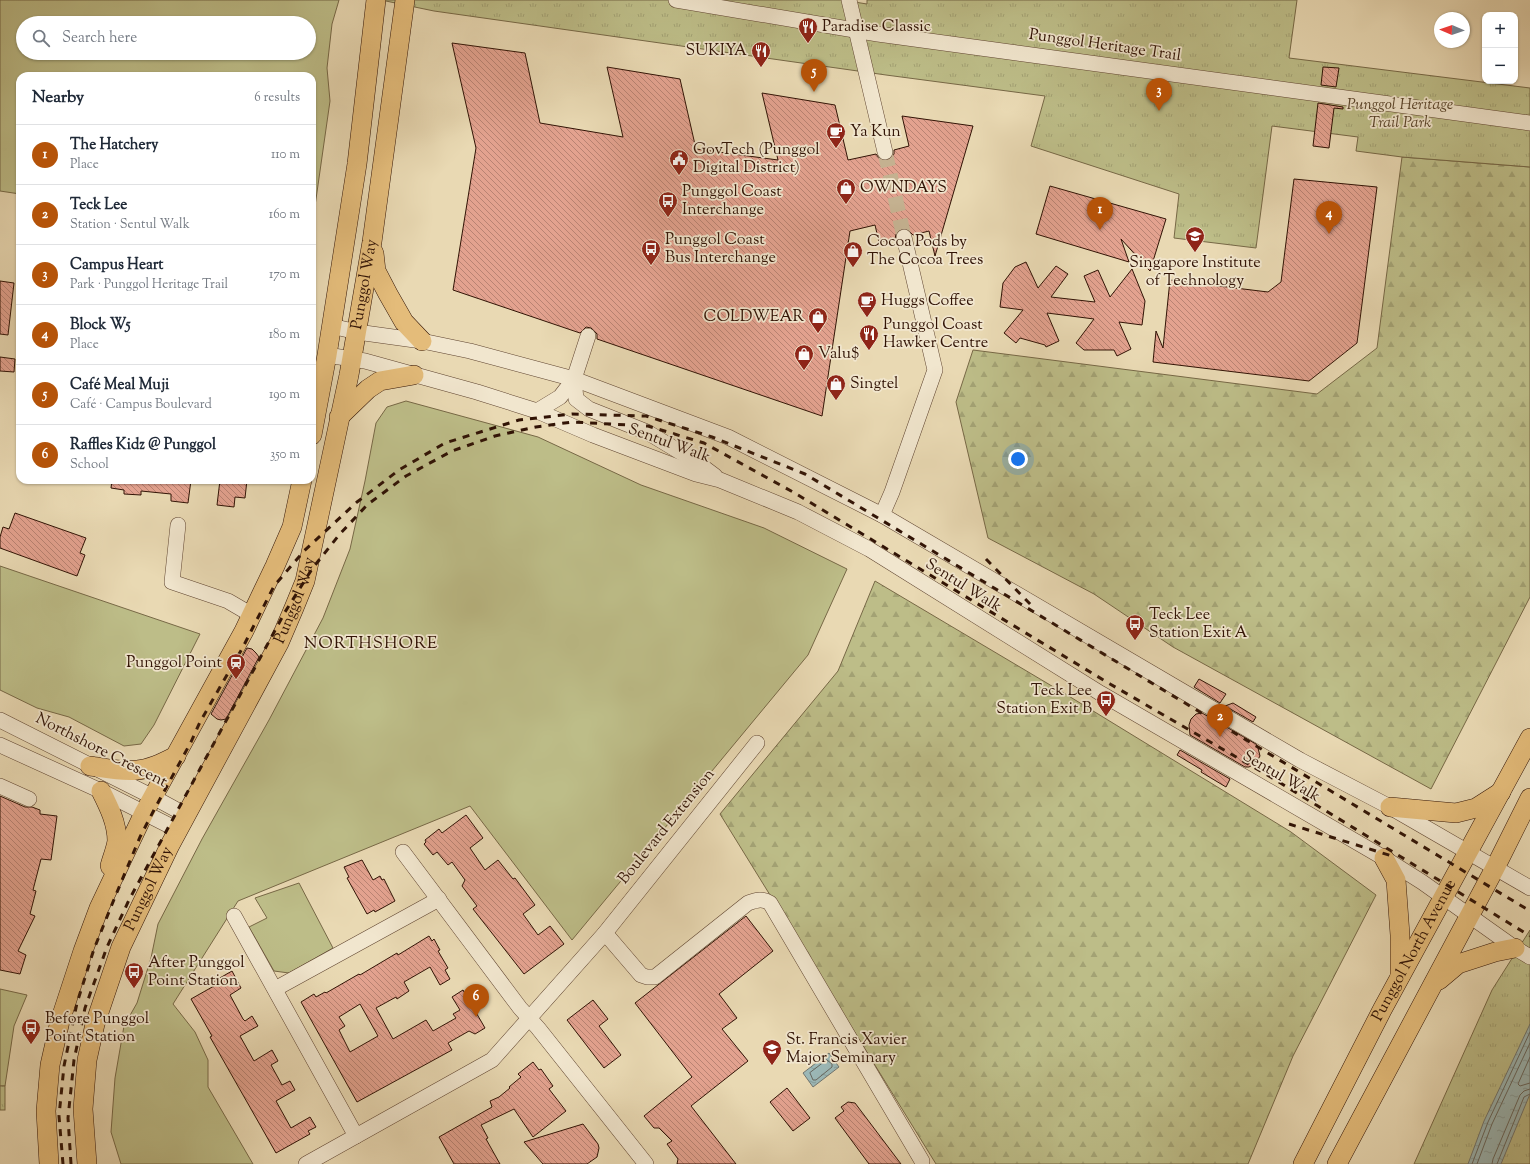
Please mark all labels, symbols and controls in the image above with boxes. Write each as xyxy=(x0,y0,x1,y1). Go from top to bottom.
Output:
north arrow xyxy=(1434,12,1470,48)
map controls xyxy=(1482,12,1518,84)
button: + xyxy=(1482,12,1518,48)
search box xyxy=(16,16,316,60)
restaurant icon: Paradise Classic xyxy=(797,16,819,44)
place label: Paradise Classic xyxy=(822,16,931,39)
street label: Punggol Heritage Trail xyxy=(1027,24,1183,68)
icon: search xyxy=(30,27,52,49)
text: Search here xyxy=(62,28,137,49)
place label: SUKIYA xyxy=(685,40,747,63)
restaurant icon: SUKIYA xyxy=(750,40,772,68)
button: − xyxy=(1482,48,1518,84)
pin: 5 xyxy=(801,59,827,92)
pin: 3 xyxy=(1146,78,1172,111)
text: Nearby xyxy=(32,86,84,110)
text: 6 results xyxy=(254,89,300,107)
park label: Punggol Heritage Trail Park xyxy=(1347,94,1453,135)
cafe icon: Ya Kun xyxy=(825,121,847,149)
place label: Ya Kun xyxy=(850,121,901,144)
text: The Hatchery xyxy=(70,135,159,156)
place label: GovTech (Punggol Digital District) xyxy=(693,139,820,180)
text: 1 xyxy=(43,146,47,164)
text: 110 m xyxy=(271,146,300,164)
public building icon: GovTech (Punggol Digital District) xyxy=(668,148,690,176)
text: Place xyxy=(70,156,99,174)
shop icon: OWNDAYS xyxy=(835,177,857,205)
place label: OWNDAYS xyxy=(860,177,947,200)
place label: Punggol Coast Interchange xyxy=(682,181,782,222)
bus stop icon: Punggol Coast Interchange xyxy=(657,190,679,218)
text: Teck Lee xyxy=(70,195,127,216)
pin: 1 xyxy=(1087,197,1113,230)
pin: 4 xyxy=(1316,201,1342,234)
text: 2 xyxy=(42,206,48,224)
text: 160 m xyxy=(269,206,300,224)
text: Station · Sentul Walk xyxy=(70,216,190,234)
school or university icon: Singapore Institute of Technology xyxy=(1184,225,1206,253)
place label: Punggol Coast Bus Interchange xyxy=(665,229,776,270)
place label: Cocoa Pods by The Cocoa Trees xyxy=(867,231,983,272)
street label: Punggol Way xyxy=(346,237,384,331)
bus stop icon: Punggol Coast Bus Interchange xyxy=(640,238,662,266)
shop icon: Cocoa Pods by The Cocoa Trees xyxy=(842,240,864,268)
place label: Singapore Institute of Technology xyxy=(1129,252,1261,293)
text: Campus Heart xyxy=(70,255,163,276)
text: 3 xyxy=(42,266,48,284)
text: 170 m xyxy=(269,266,300,284)
text: Park · Punggol Heritage Trail xyxy=(70,276,228,294)
cafe icon: Huggs Coffee xyxy=(856,290,878,318)
place label: Huggs Coffee xyxy=(881,290,974,313)
place label: COLDWEAR xyxy=(704,306,805,329)
shop icon: COLDWEAR xyxy=(807,306,829,334)
place label: Punggol Coast Hawker Centre xyxy=(883,314,988,355)
text: Block W5 xyxy=(70,315,131,336)
restaurant icon: Punggol Coast Hawker Centre xyxy=(858,323,880,351)
text: 4 xyxy=(42,326,48,344)
text: 180 m xyxy=(269,326,300,344)
text: Place xyxy=(70,336,99,354)
shop icon: Valu$ xyxy=(793,343,815,371)
place label: Valu$ xyxy=(818,343,859,366)
shop icon: Singtel xyxy=(825,373,847,401)
place label: Singtel xyxy=(850,373,899,396)
text: Café Meal Muji xyxy=(70,375,169,396)
text: 5 xyxy=(43,386,47,404)
text: 190 m xyxy=(269,386,300,404)
text: Café · Campus Boulevard xyxy=(70,396,212,414)
street label: Sentul Walk xyxy=(624,418,714,470)
text: Raffles Kidz @ Punggol xyxy=(70,435,216,456)
text: 6 xyxy=(42,446,48,464)
text: 350 m xyxy=(270,446,300,464)
your location xyxy=(1008,449,1028,469)
text: School xyxy=(70,456,109,474)
street label: Sentul Walk xyxy=(920,553,1006,619)
street label: Punggol Way xyxy=(269,555,321,647)
place label: Teck Lee Station Exit A xyxy=(1149,604,1248,645)
bus stop icon: Teck Lee Station Exit A xyxy=(1124,613,1146,641)
district label: NORTHSHORE xyxy=(304,632,438,656)
place label: Punggol Point xyxy=(126,652,223,675)
station icon: Punggol Point xyxy=(225,652,247,680)
place label: Teck Lee Station Exit B xyxy=(996,680,1092,721)
bus stop icon: Teck Lee Station Exit B xyxy=(1095,689,1117,717)
pin: 2 xyxy=(1207,704,1233,737)
street label: Northshore Crescent xyxy=(31,708,171,794)
street label: Sentul Walk xyxy=(1238,745,1324,809)
street label: Boulevard Extension xyxy=(613,764,721,890)
street label: Punggol Way xyxy=(119,843,179,935)
street label: Punggol North Avenue xyxy=(1367,875,1462,1025)
place label: After Punggol Point Station xyxy=(148,952,245,993)
bus stop icon: After Punggol Point Station xyxy=(123,961,145,989)
pin: 6 xyxy=(463,984,489,1017)
place label: Before Punggol Point Station xyxy=(45,1008,150,1049)
bus stop icon: Before Punggol Point Station xyxy=(20,1017,42,1045)
place label: St. Francis Xavier Major Seminary xyxy=(786,1029,907,1070)
school or university icon: St. Francis Xavier Major Seminary xyxy=(761,1038,783,1066)

